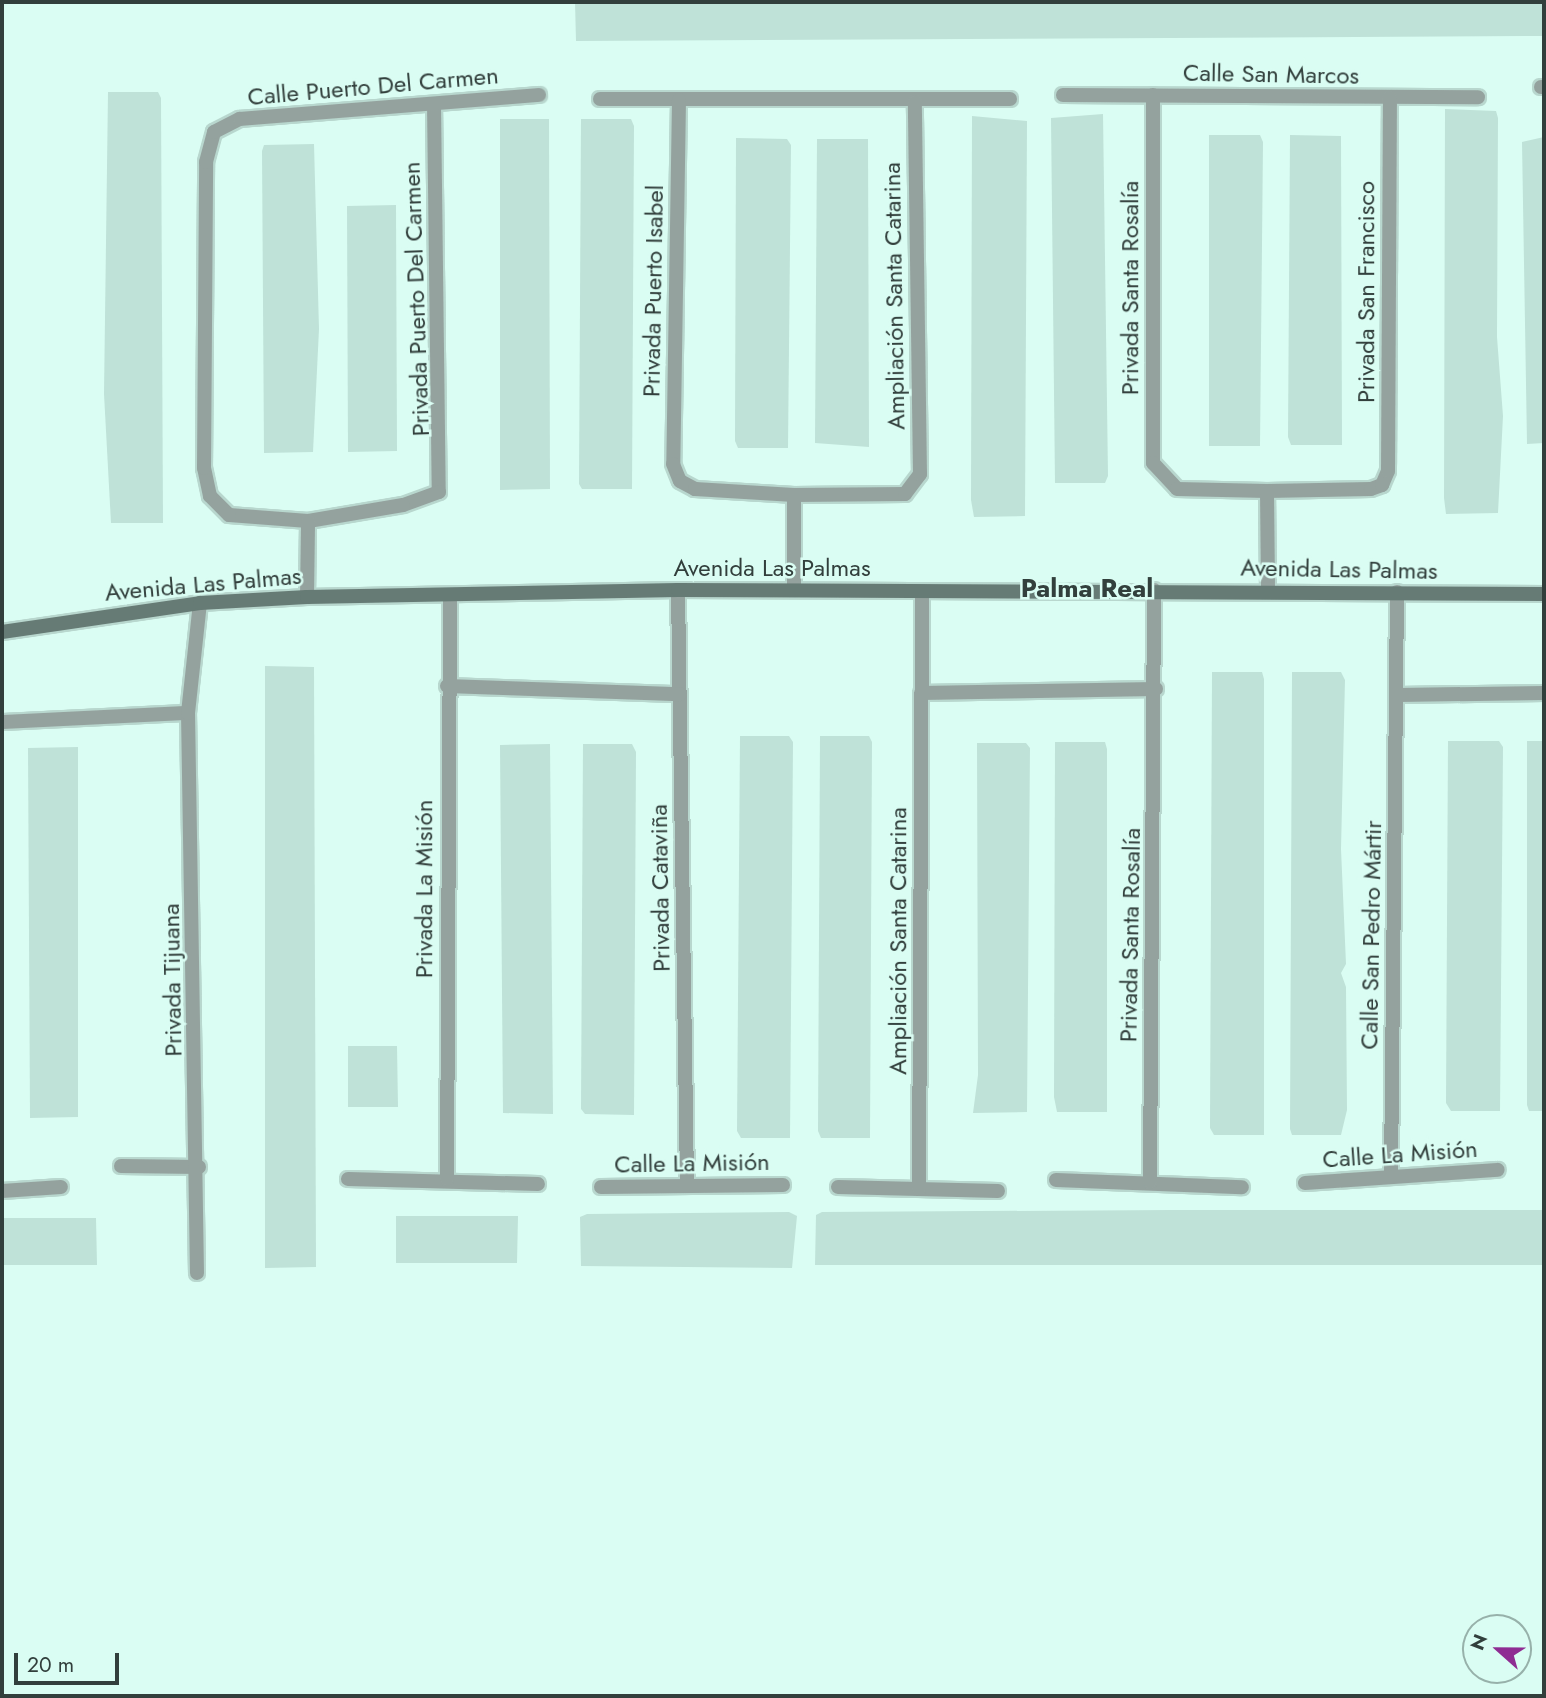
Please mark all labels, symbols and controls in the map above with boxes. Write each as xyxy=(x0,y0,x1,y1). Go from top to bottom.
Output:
street label: Calle San Marcos xyxy=(1183,58,1359,90)
street label: Calle Puerto Del Carmen xyxy=(246,61,500,111)
street label: Privada Puerto Del Carmen xyxy=(397,161,435,437)
street label: Ampliación Santa Catarina xyxy=(877,162,911,430)
street label: Privada Santa Rosalía xyxy=(1116,181,1144,395)
street label: Privada San Francisco xyxy=(1352,181,1380,403)
street label: Privada Puerto Isabel xyxy=(637,185,669,397)
street label: Avenida Las Palmas xyxy=(1240,553,1438,585)
street label: Avenida Las Palmas xyxy=(673,554,871,582)
street label: Avenida Las Palmas xyxy=(104,561,302,607)
district label: Palma Real xyxy=(1021,573,1153,605)
street label: Privada La Misión xyxy=(410,800,438,978)
street label: Privada Cataviña xyxy=(644,804,676,972)
street label: Ampliación Santa Catarina xyxy=(884,807,912,1075)
street label: Calle San Pedro Mártir xyxy=(1355,820,1387,1050)
street label: Privada Santa Rosalía xyxy=(1114,827,1146,1043)
street label: Privada Tijuana xyxy=(156,903,188,1057)
street label: Calle La Misión xyxy=(1321,1134,1479,1174)
street label: Calle La Misión xyxy=(614,1147,770,1179)
north arrow xyxy=(1462,1614,1532,1684)
text: N xyxy=(1463,1630,1494,1654)
scale bar xyxy=(18,1638,122,1682)
text: 20 m xyxy=(27,1650,74,1680)

